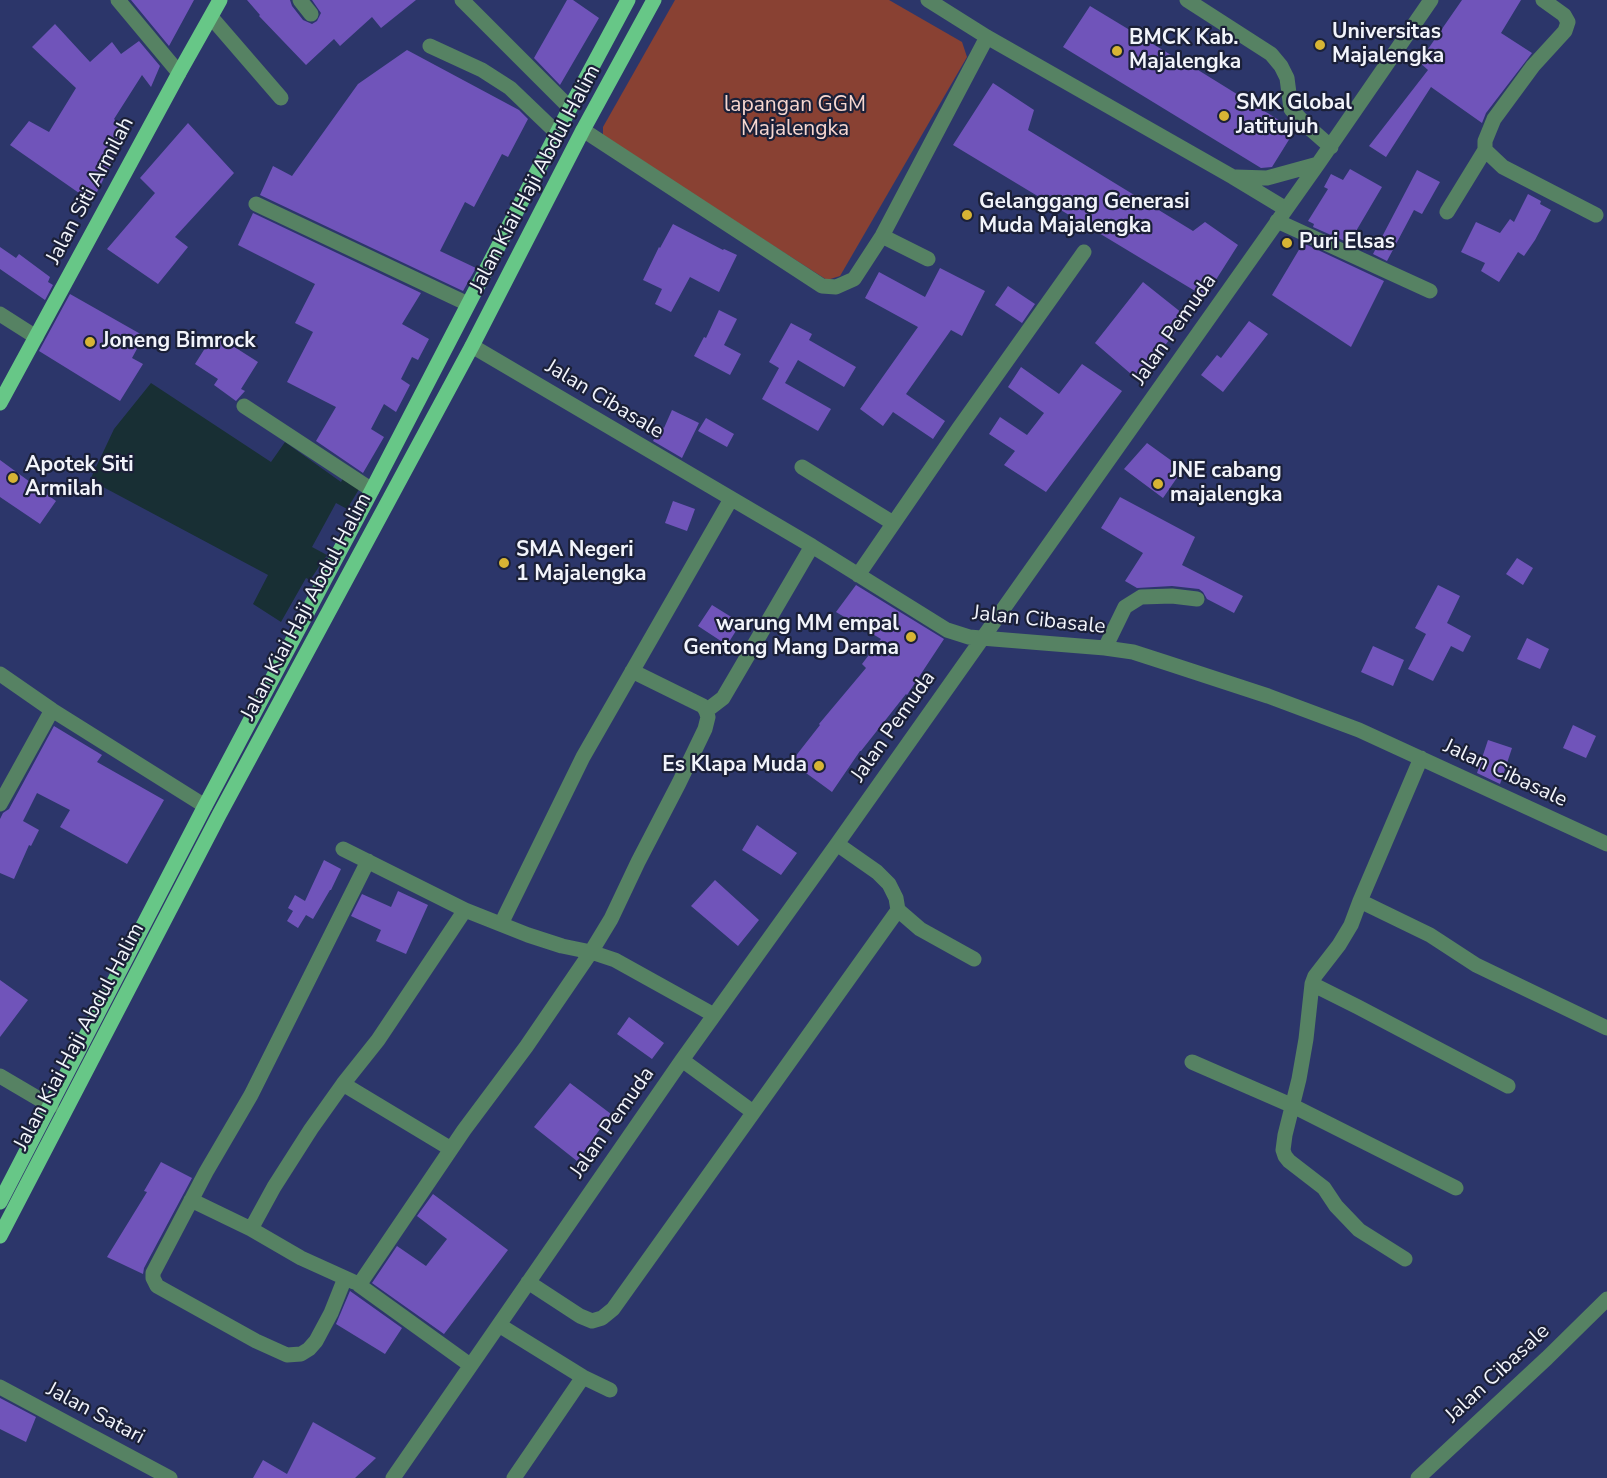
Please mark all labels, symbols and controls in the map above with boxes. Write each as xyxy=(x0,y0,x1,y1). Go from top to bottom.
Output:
place label: Universitas Majalengka xyxy=(1332,20,1444,70)
place label: BMCK Kab. Majalengka xyxy=(1129,26,1241,76)
marker: Universitas Majalengka xyxy=(1313,38,1327,52)
marker: BMCK Kab. Majalengka xyxy=(1110,44,1124,58)
street label: Jalan Kiai Haji Abdul Halim xyxy=(465,61,607,297)
place label: SMK Global Jatitujuh xyxy=(1236,91,1352,141)
park label: lapangan GGM Majalengka xyxy=(724,93,866,143)
marker: SMK Global Jatitujuh xyxy=(1217,109,1231,123)
street label: Jalan Siti Armilah xyxy=(42,113,140,269)
place label: Gelanggang Generasi Muda Majalengka xyxy=(979,190,1190,240)
marker: Gelanggang Generasi Muda Majalengka xyxy=(960,208,974,222)
place label: Puri Elsas xyxy=(1299,230,1395,256)
marker: Puri Elsas xyxy=(1280,236,1294,250)
street label: Jalan Pemuda xyxy=(1127,270,1223,390)
place label: Joneng Bimrock xyxy=(102,329,255,355)
marker: Joneng Bimrock xyxy=(83,335,97,349)
street label: Jalan Cibasale xyxy=(540,355,668,445)
place label: Apotek Siti Armilah xyxy=(25,453,134,503)
place label: JNE cabang majalengka xyxy=(1170,459,1282,509)
marker: Apotek Siti Armilah xyxy=(6,471,20,485)
marker: JNE cabang majalengka xyxy=(1151,477,1165,491)
street label: Jalan Kiai Haji Abdul Halim xyxy=(236,489,378,725)
place label: SMA Negeri 1 Majalengka xyxy=(516,538,646,588)
marker: SMA Negeri 1 Majalengka xyxy=(497,556,511,570)
street label: Jalan Cibasale xyxy=(971,601,1107,641)
place label: warung MM empal Gentong Mang Darma xyxy=(683,612,899,662)
marker: warung MM empal Gentong Mang Darma xyxy=(904,630,918,644)
street label: Jalan Pemuda xyxy=(846,667,942,787)
street label: Jalan Cibasale xyxy=(1439,734,1571,814)
place label: Es Klapa Muda xyxy=(662,753,807,779)
marker: Es Klapa Muda xyxy=(812,759,826,773)
street label: Jalan Kiai Haji Abdul Halim xyxy=(9,919,151,1155)
street label: Jalan Pemuda xyxy=(565,1063,661,1183)
street label: Jalan Cibasale xyxy=(1441,1319,1555,1429)
street label: Jalan Satari xyxy=(42,1378,148,1450)

